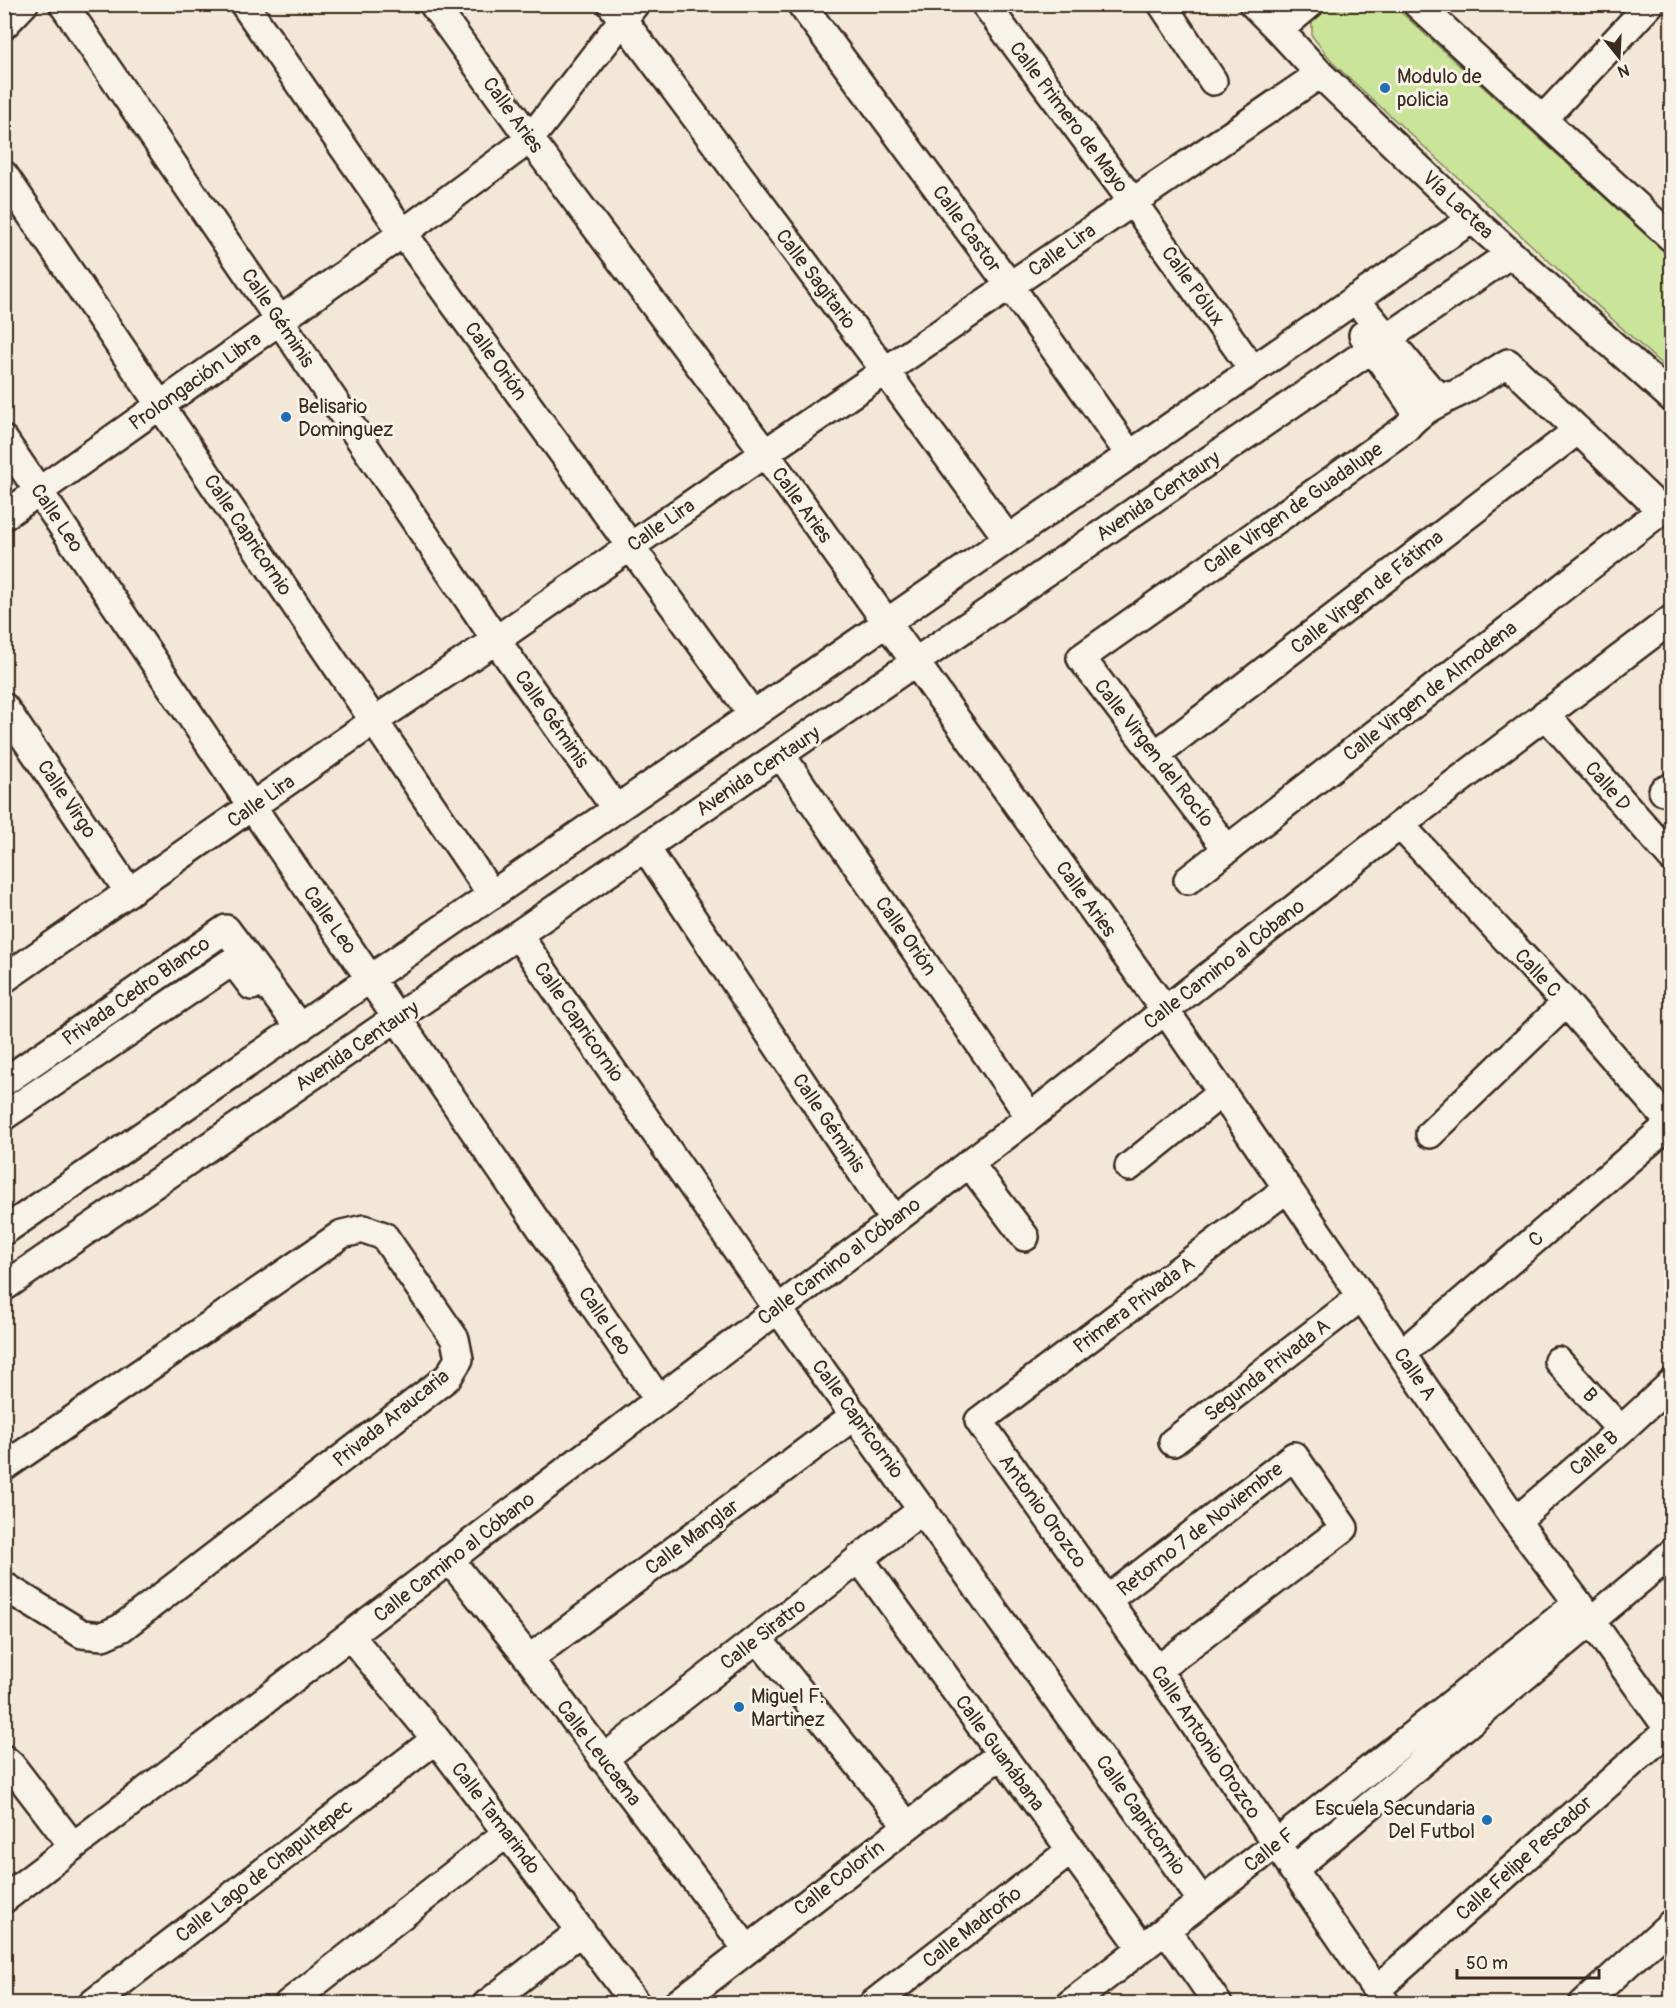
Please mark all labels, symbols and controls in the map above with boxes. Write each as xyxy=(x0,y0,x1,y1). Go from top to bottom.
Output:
north arrow xyxy=(1589,27,1649,87)
street label: Calle Primero de Mayo xyxy=(1004,36,1134,198)
text: N xyxy=(1615,59,1632,82)
place label: Modulo de policia xyxy=(1397,64,1482,112)
street label: Calle Aries xyxy=(477,72,549,158)
marker: Modulo de policia xyxy=(1378,81,1392,95)
street label: Vía Lactea xyxy=(1417,165,1499,245)
street label: Calle Castor xyxy=(927,180,1007,278)
street label: Calle Lira xyxy=(1023,218,1101,282)
street label: Calle Sagitario xyxy=(770,224,862,334)
street label: Calle Pólux xyxy=(1156,241,1230,331)
street label: Calle Géminis xyxy=(236,264,320,372)
street label: Calle Orión xyxy=(459,317,533,405)
street label: Prolongación Libra xyxy=(124,326,266,436)
place label: Belisario Dominguez xyxy=(298,394,394,442)
marker: Belisario Dominguez xyxy=(279,410,293,424)
street label: Calle Virgen de Guadalupe xyxy=(1198,437,1388,579)
street label: Avenida Centaury xyxy=(1091,445,1225,547)
street label: Calle Aries xyxy=(766,462,838,548)
street label: Calle Capricornio xyxy=(198,470,298,601)
street label: Calle Leo xyxy=(25,479,89,557)
street label: Calle Lira xyxy=(622,493,700,557)
street label: Calle Virgen de Fátima xyxy=(1286,525,1448,659)
street label: Calle Virgen de Almodena xyxy=(1338,615,1522,767)
street label: Calle Géminis xyxy=(509,665,595,773)
street label: Calle Virgen del Rocío xyxy=(1088,674,1220,832)
street label: Avenida Centaury xyxy=(691,720,825,822)
street label: Calle Virgo xyxy=(32,755,102,843)
street label: Calle D xyxy=(1580,756,1636,816)
street label: Calle Lira xyxy=(222,769,300,833)
street label: Calle Aries xyxy=(1050,856,1122,942)
street label: Calle Leo xyxy=(298,881,363,959)
street label: Calle Orión xyxy=(870,892,942,980)
street label: Calle Camino al Cóbano xyxy=(1138,893,1310,1035)
street label: Privada Cedro Blanco xyxy=(57,931,215,1051)
street label: Calle C xyxy=(1509,943,1567,1003)
street label: Calle Capricornio xyxy=(528,957,630,1087)
street label: Avenida Centaury xyxy=(290,995,424,1097)
street label: Calle Géminis xyxy=(787,1069,871,1177)
street label: Calle Camino al Cóbano xyxy=(753,1191,926,1330)
street label: C xyxy=(1523,1226,1549,1252)
street label: Primera Privada A xyxy=(1068,1251,1200,1359)
street label: Calle Leo xyxy=(573,1282,637,1360)
street label: Segunda Privada A xyxy=(1199,1313,1335,1427)
street label: Calle A xyxy=(1388,1343,1442,1405)
street label: Calle Capricornio xyxy=(807,1355,910,1484)
street label: Privada Araucaria xyxy=(328,1364,454,1472)
street label: B xyxy=(1577,1382,1603,1408)
street label: Calle B xyxy=(1564,1425,1624,1481)
street label: Antonio Orozco xyxy=(993,1449,1093,1573)
street label: Retorno 7 de Noviembre xyxy=(1112,1456,1288,1602)
street label: Calle Camino al Cóbano xyxy=(368,1486,540,1628)
street label: Calle Manglar xyxy=(640,1494,744,1580)
street label: Calle Siratro xyxy=(715,1593,811,1675)
street label: Calle Antonio Orozco xyxy=(1145,1661,1267,1824)
place label: Miguel F. Martinez xyxy=(751,1684,825,1732)
street label: Calle Guanábana xyxy=(950,1690,1050,1816)
street label: Calle Leucaena xyxy=(551,1695,647,1811)
marker: Miguel F. Martinez xyxy=(732,1700,746,1714)
street label: Calle Capricornio xyxy=(1090,1750,1192,1880)
street label: Calle Tamarindo xyxy=(446,1757,546,1879)
street label: Calle Felipe Pescador xyxy=(1451,1790,1597,1926)
street label: Calle Lago de Chapultepec xyxy=(170,1794,358,1948)
place label: Escuela Secundaria Del Futbol xyxy=(1315,1796,1475,1844)
marker: Escuela Secundaria Del Futbol xyxy=(1480,1813,1494,1827)
street label: Calle F xyxy=(1239,1822,1299,1878)
street label: Calle Colorín xyxy=(789,1835,889,1921)
street label: Calle Madroño xyxy=(918,1880,1027,1973)
scale bar xyxy=(1457,1942,1600,1980)
text: 50 m xyxy=(1466,1952,1508,1975)

